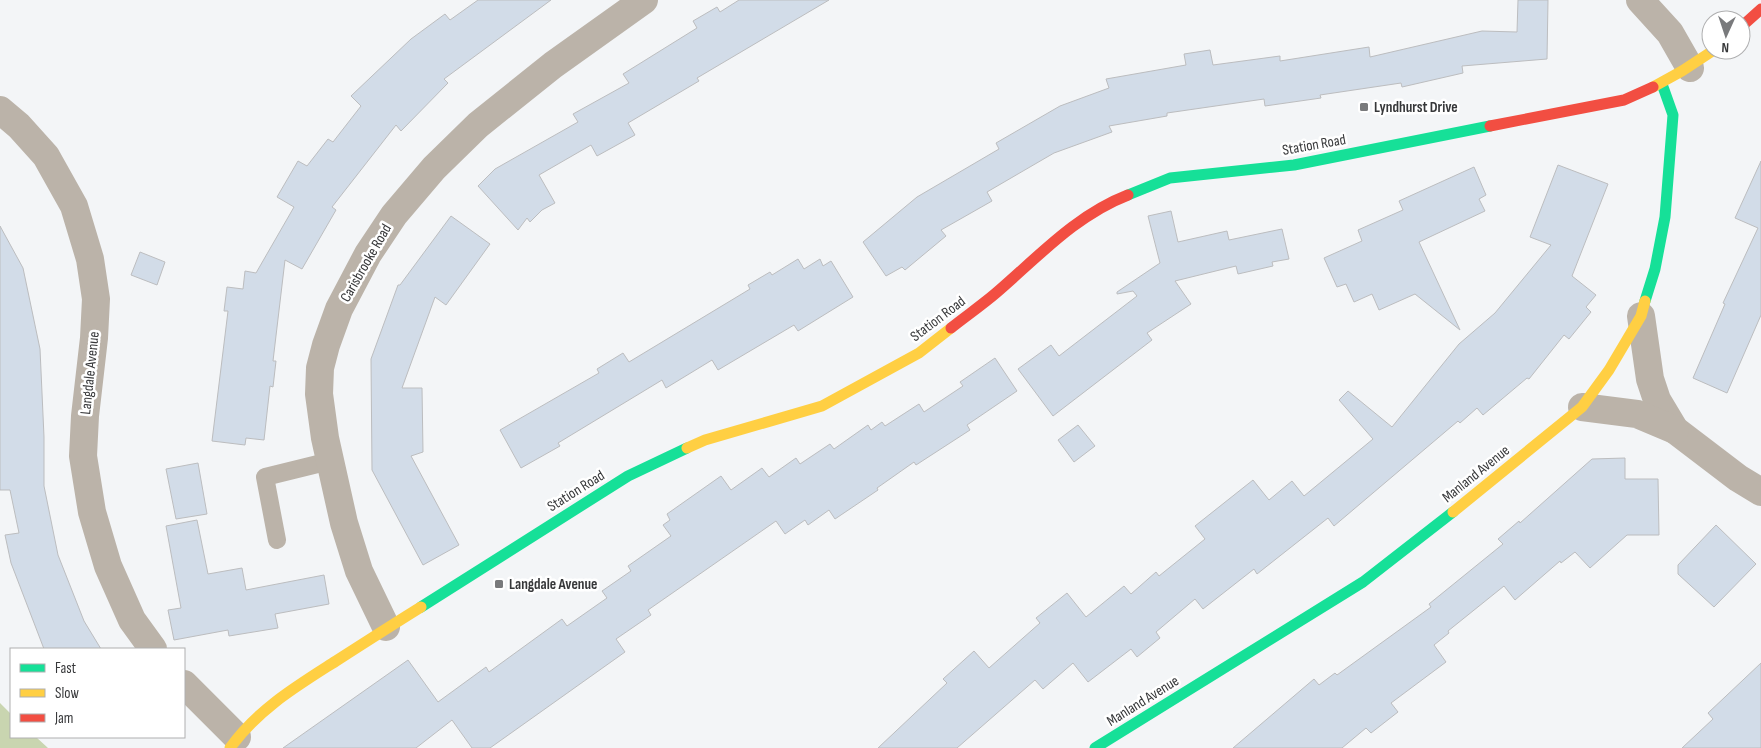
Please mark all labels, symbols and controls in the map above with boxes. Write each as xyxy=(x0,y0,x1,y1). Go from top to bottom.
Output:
north arrow xyxy=(1701,10,1751,60)
text: N xyxy=(1721,39,1730,56)
place label: Lyndhurst Drive xyxy=(1374,98,1458,117)
marker: Lyndhurst Drive xyxy=(1358,101,1370,113)
street label: Station Road xyxy=(1281,130,1347,160)
street label: Carisbrooke Road xyxy=(336,221,396,305)
street label: Station Road xyxy=(907,292,969,346)
street label: Langdale Avenue xyxy=(76,330,104,416)
street label: Manland Avenue xyxy=(1438,441,1514,507)
street label: Station Road xyxy=(544,466,608,516)
place label: Langdale Avenue xyxy=(509,575,598,594)
marker: Langdale Avenue xyxy=(493,578,505,590)
legend xyxy=(10,648,185,738)
text: Fast xyxy=(55,659,77,678)
street label: Manland Avenue xyxy=(1103,671,1183,731)
text: Slow xyxy=(55,684,79,703)
text: Jam xyxy=(54,709,73,728)

